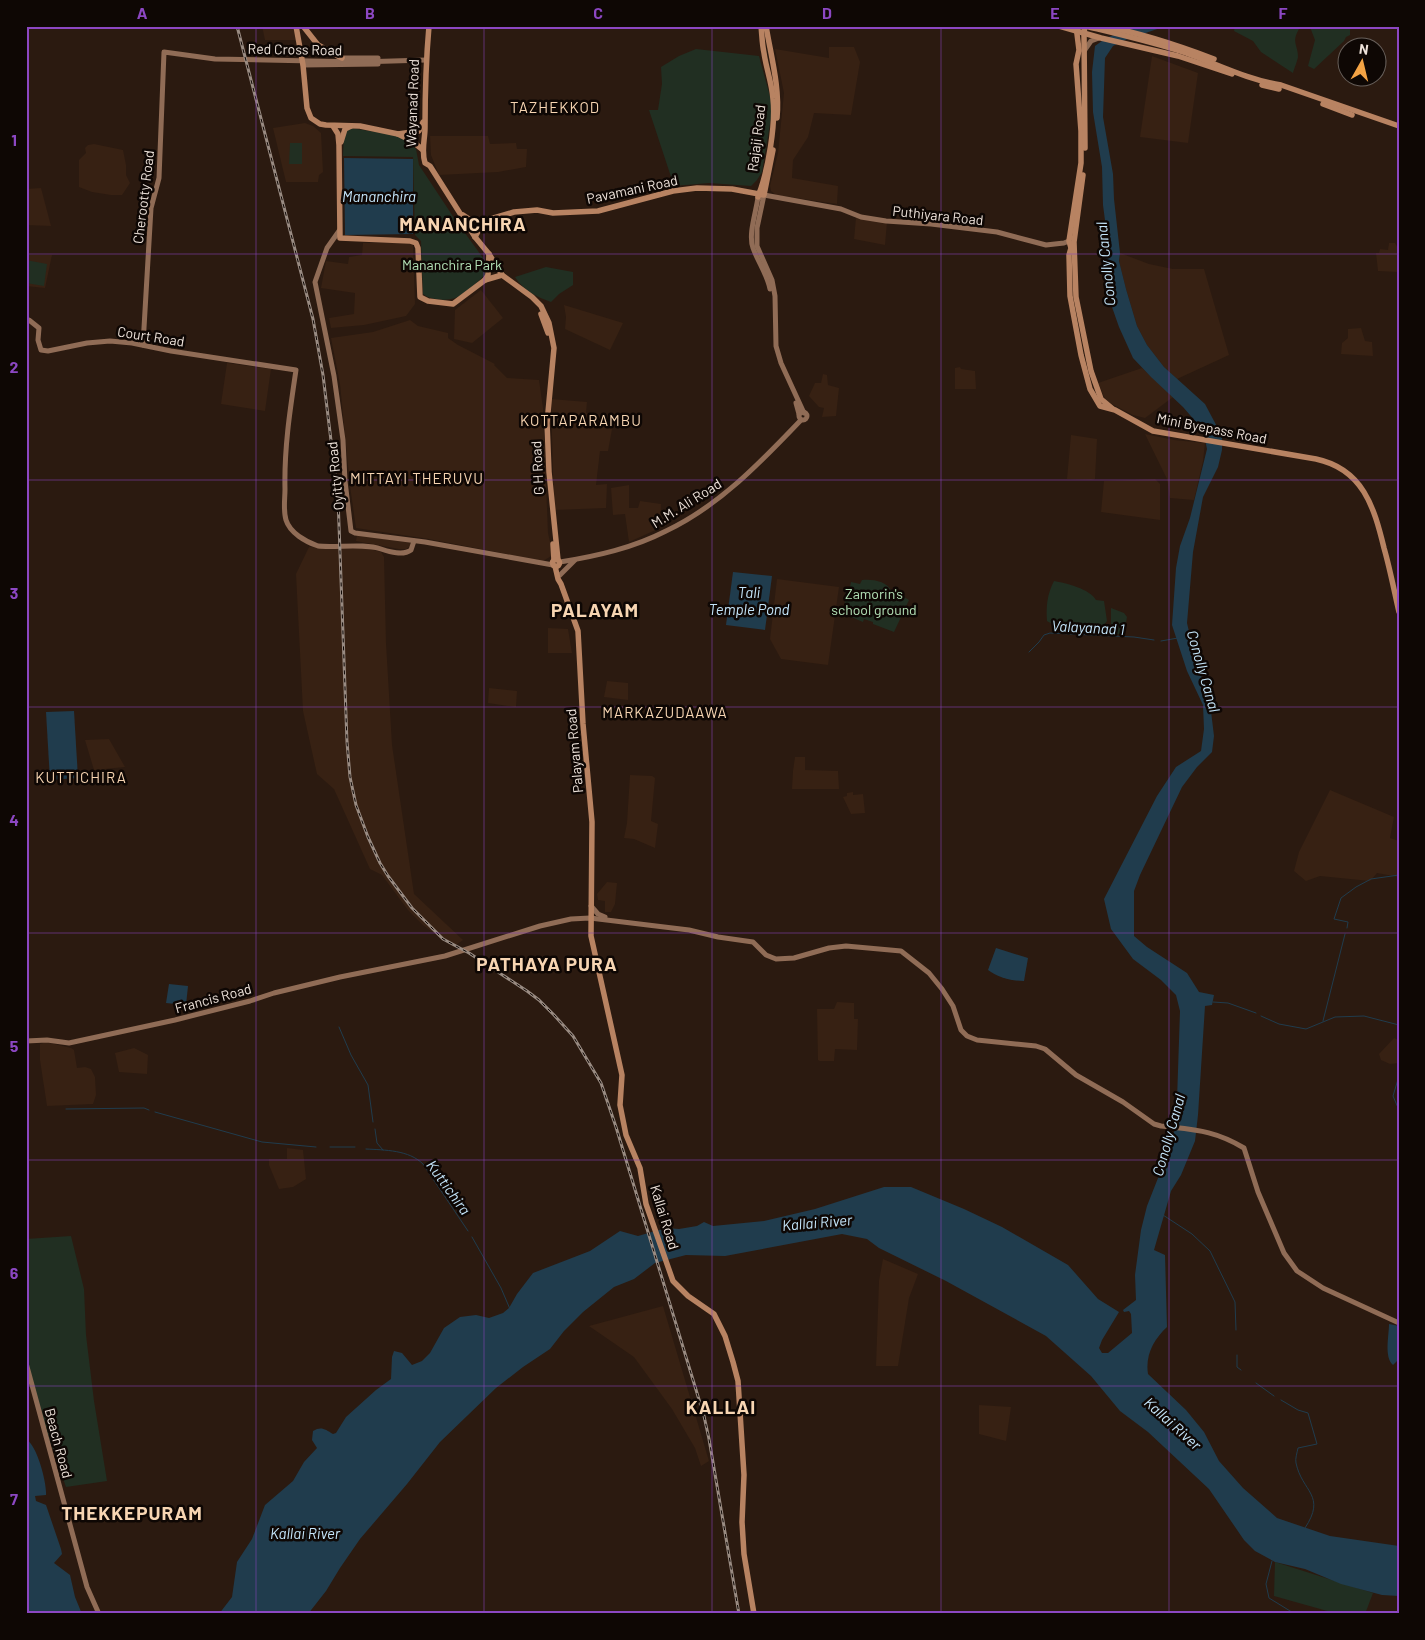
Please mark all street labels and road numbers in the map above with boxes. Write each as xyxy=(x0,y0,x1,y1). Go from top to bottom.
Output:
street label: Red Cross Road xyxy=(248,40,342,58)
street label: Wayanad Road xyxy=(402,59,422,147)
street label: Rajaji Road xyxy=(743,104,769,172)
street label: Cherootty Road xyxy=(129,149,157,245)
street label: Pavamani Road xyxy=(585,171,679,207)
street label: Puthiyara Road xyxy=(892,202,984,228)
street label: Court Road xyxy=(116,322,186,350)
street label: Mini Byepass Road xyxy=(1156,409,1268,447)
street label: G H Road xyxy=(527,440,547,496)
street label: Oyitty Road xyxy=(323,441,347,511)
street label: M.M. Ali Road xyxy=(648,475,724,531)
street label: Palayam Road xyxy=(562,708,586,794)
street label: Francis Road xyxy=(173,980,253,1016)
street label: Kallai Road xyxy=(647,1183,683,1251)
street label: Beach Road xyxy=(41,1406,77,1480)

